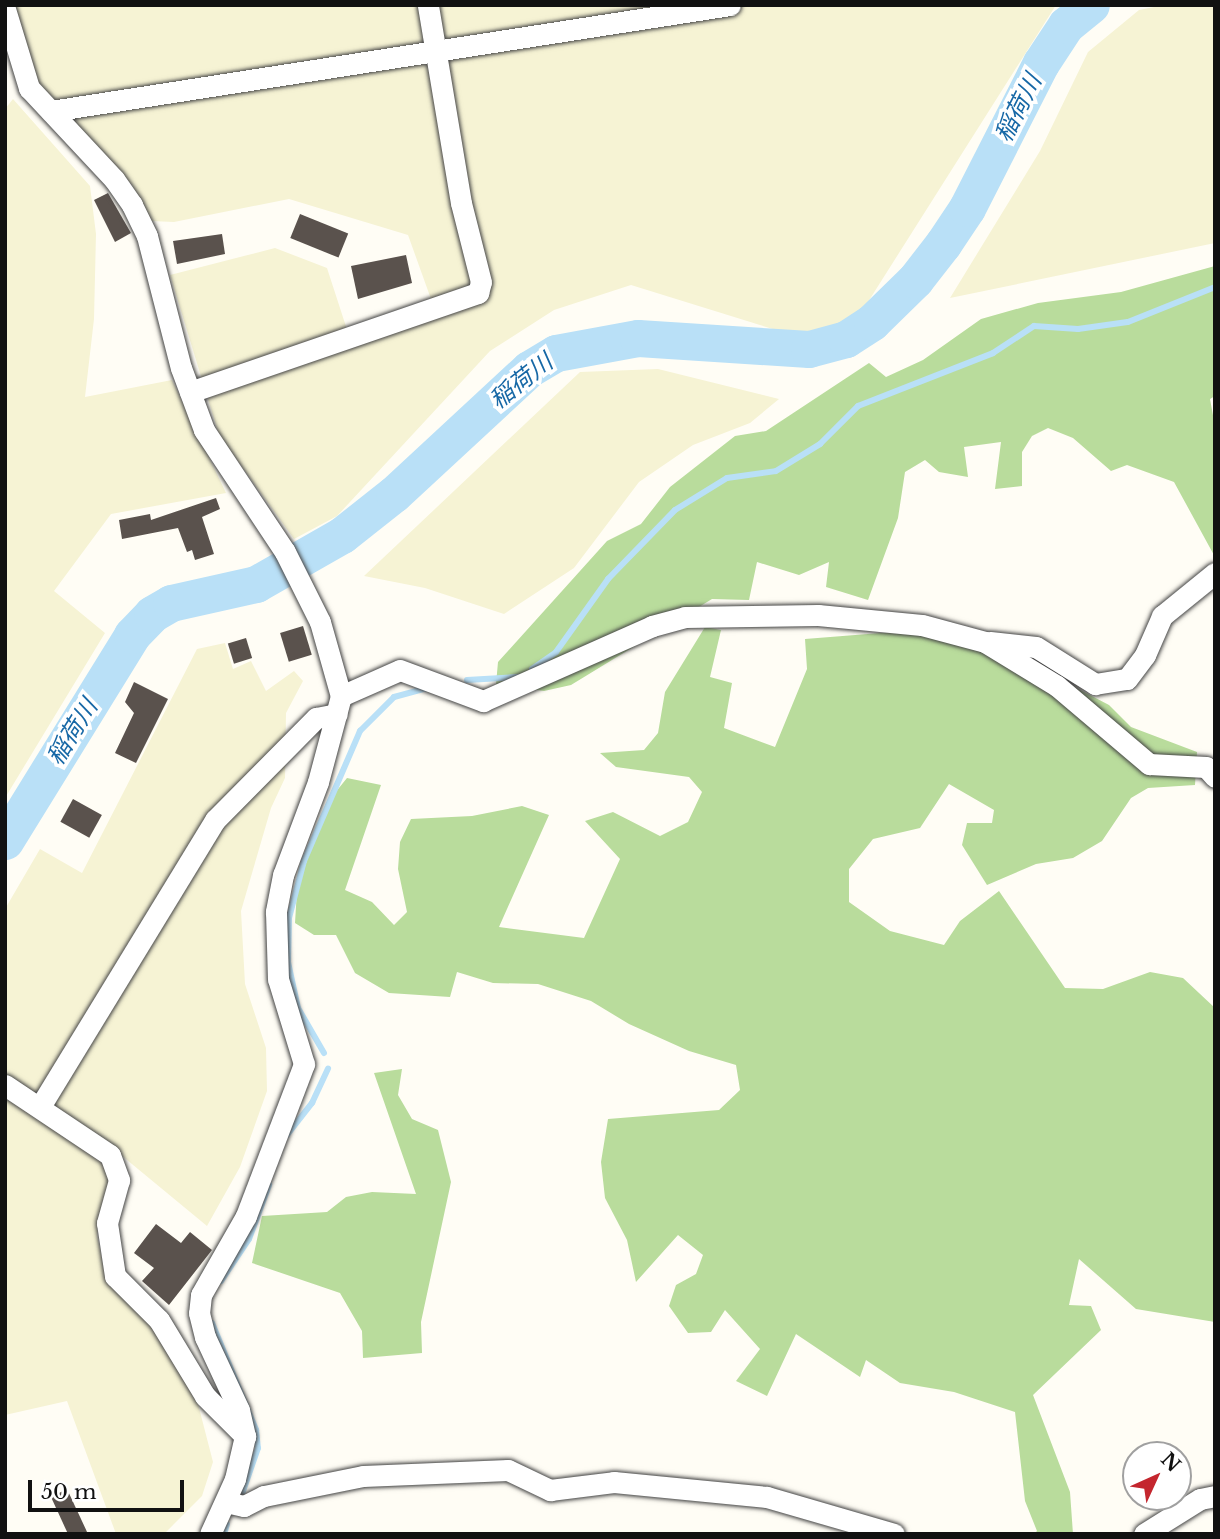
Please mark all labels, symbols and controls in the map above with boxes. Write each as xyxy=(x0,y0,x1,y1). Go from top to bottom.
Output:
water label: 稲荷川 xyxy=(989,69,1047,147)
water label: 稲荷川 xyxy=(484,347,558,415)
water label: 稲荷川 xyxy=(41,694,103,770)
north arrow xyxy=(1122,1441,1192,1511)
text: N xyxy=(1156,1448,1185,1477)
scale bar xyxy=(32,1466,187,1510)
text: 50 m xyxy=(41,1479,96,1505)

